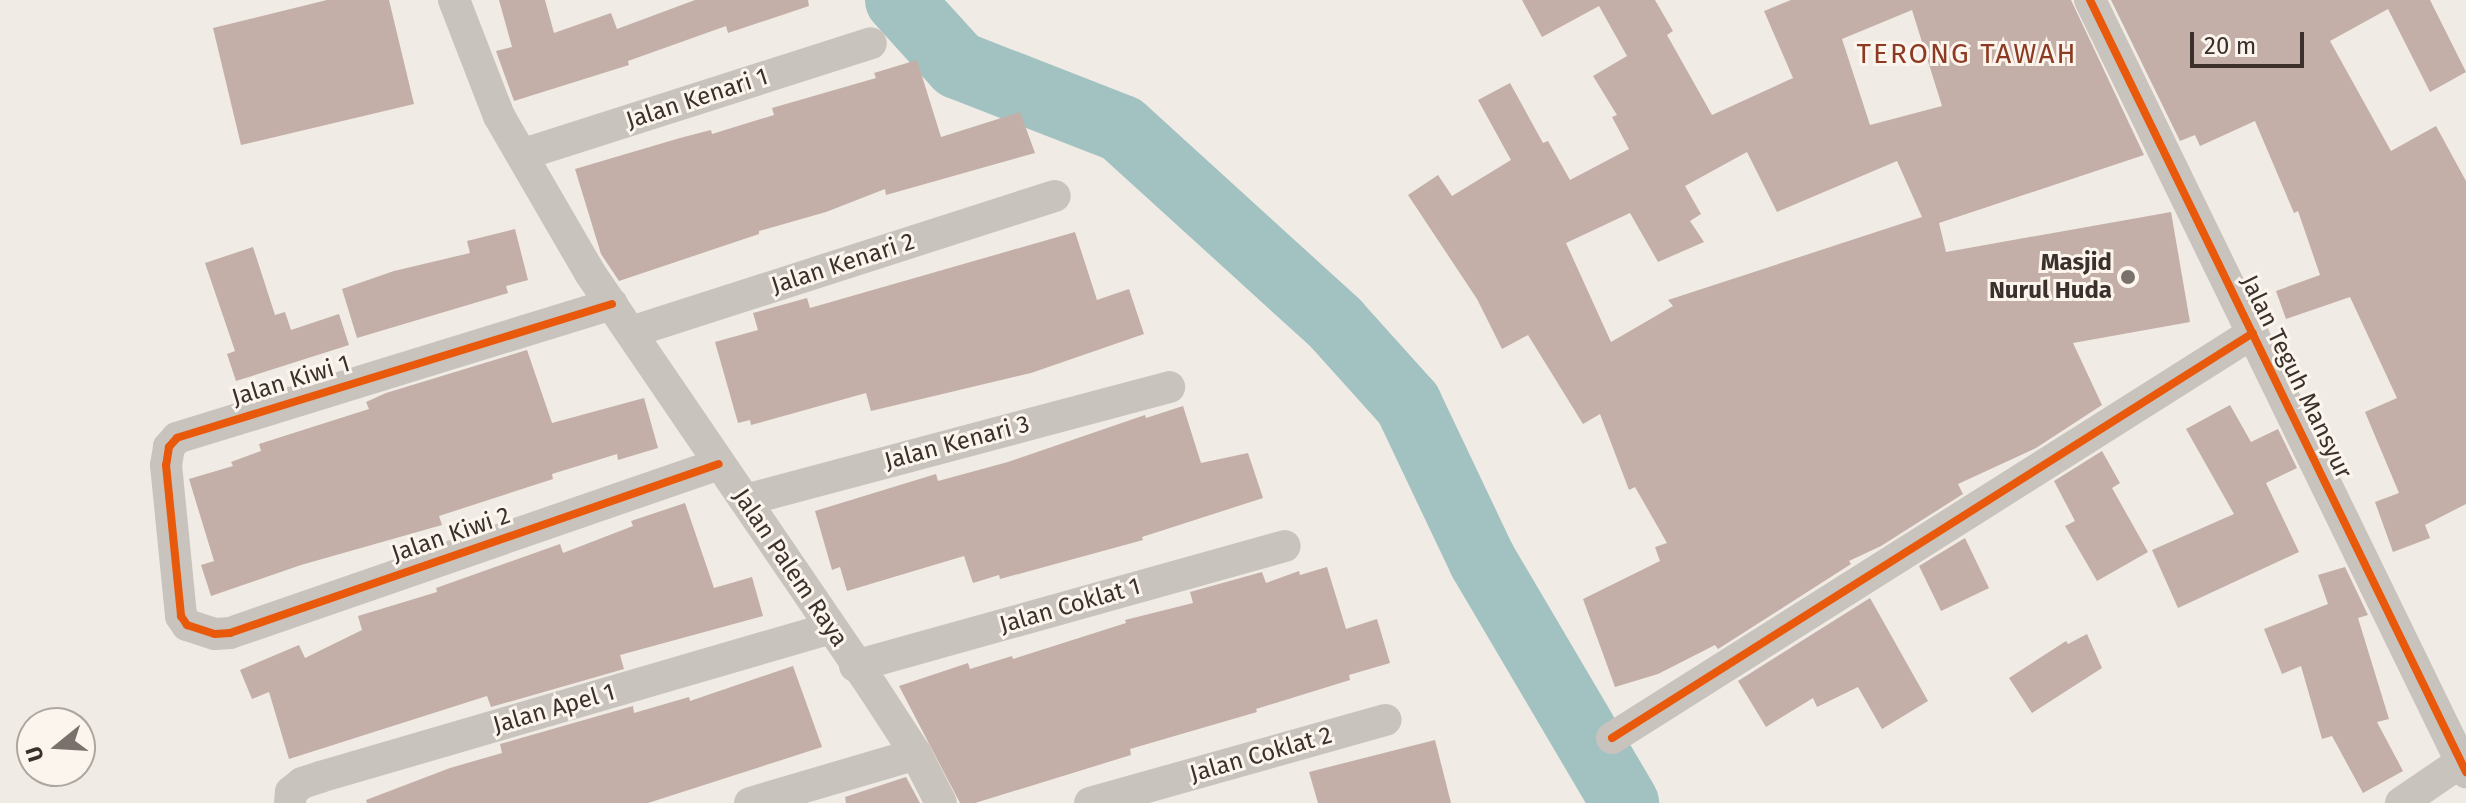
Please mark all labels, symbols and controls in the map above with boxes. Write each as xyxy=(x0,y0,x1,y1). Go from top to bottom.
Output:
scale bar xyxy=(2194,16,2308,66)
text: 20 m xyxy=(2204,32,2256,60)
district label: TERONG TAWAH xyxy=(1856,37,2078,71)
street label: Jalan Kenari 1 xyxy=(622,63,772,135)
street label: Jalan Kenari 2 xyxy=(768,227,918,301)
place label: Masjid Nurul Huda xyxy=(1989,249,2112,305)
marker: Masjid Nurul Huda xyxy=(2119,268,2137,286)
street label: Jalan Teguh Mansyur xyxy=(2234,270,2358,484)
street label: Jalan Kiwi 1 xyxy=(228,349,354,413)
street label: Jalan Kenari 3 xyxy=(881,410,1033,476)
street label: Jalan Palem Raya xyxy=(727,484,853,652)
street label: Jalan Kiwi 2 xyxy=(388,501,514,569)
street label: Jalan Coklat 1 xyxy=(996,572,1144,640)
street label: Jalan Apel 1 xyxy=(490,678,618,740)
north arrow xyxy=(16,707,96,787)
street label: Jalan Coklat 2 xyxy=(1187,721,1335,789)
text: U xyxy=(20,743,50,765)

